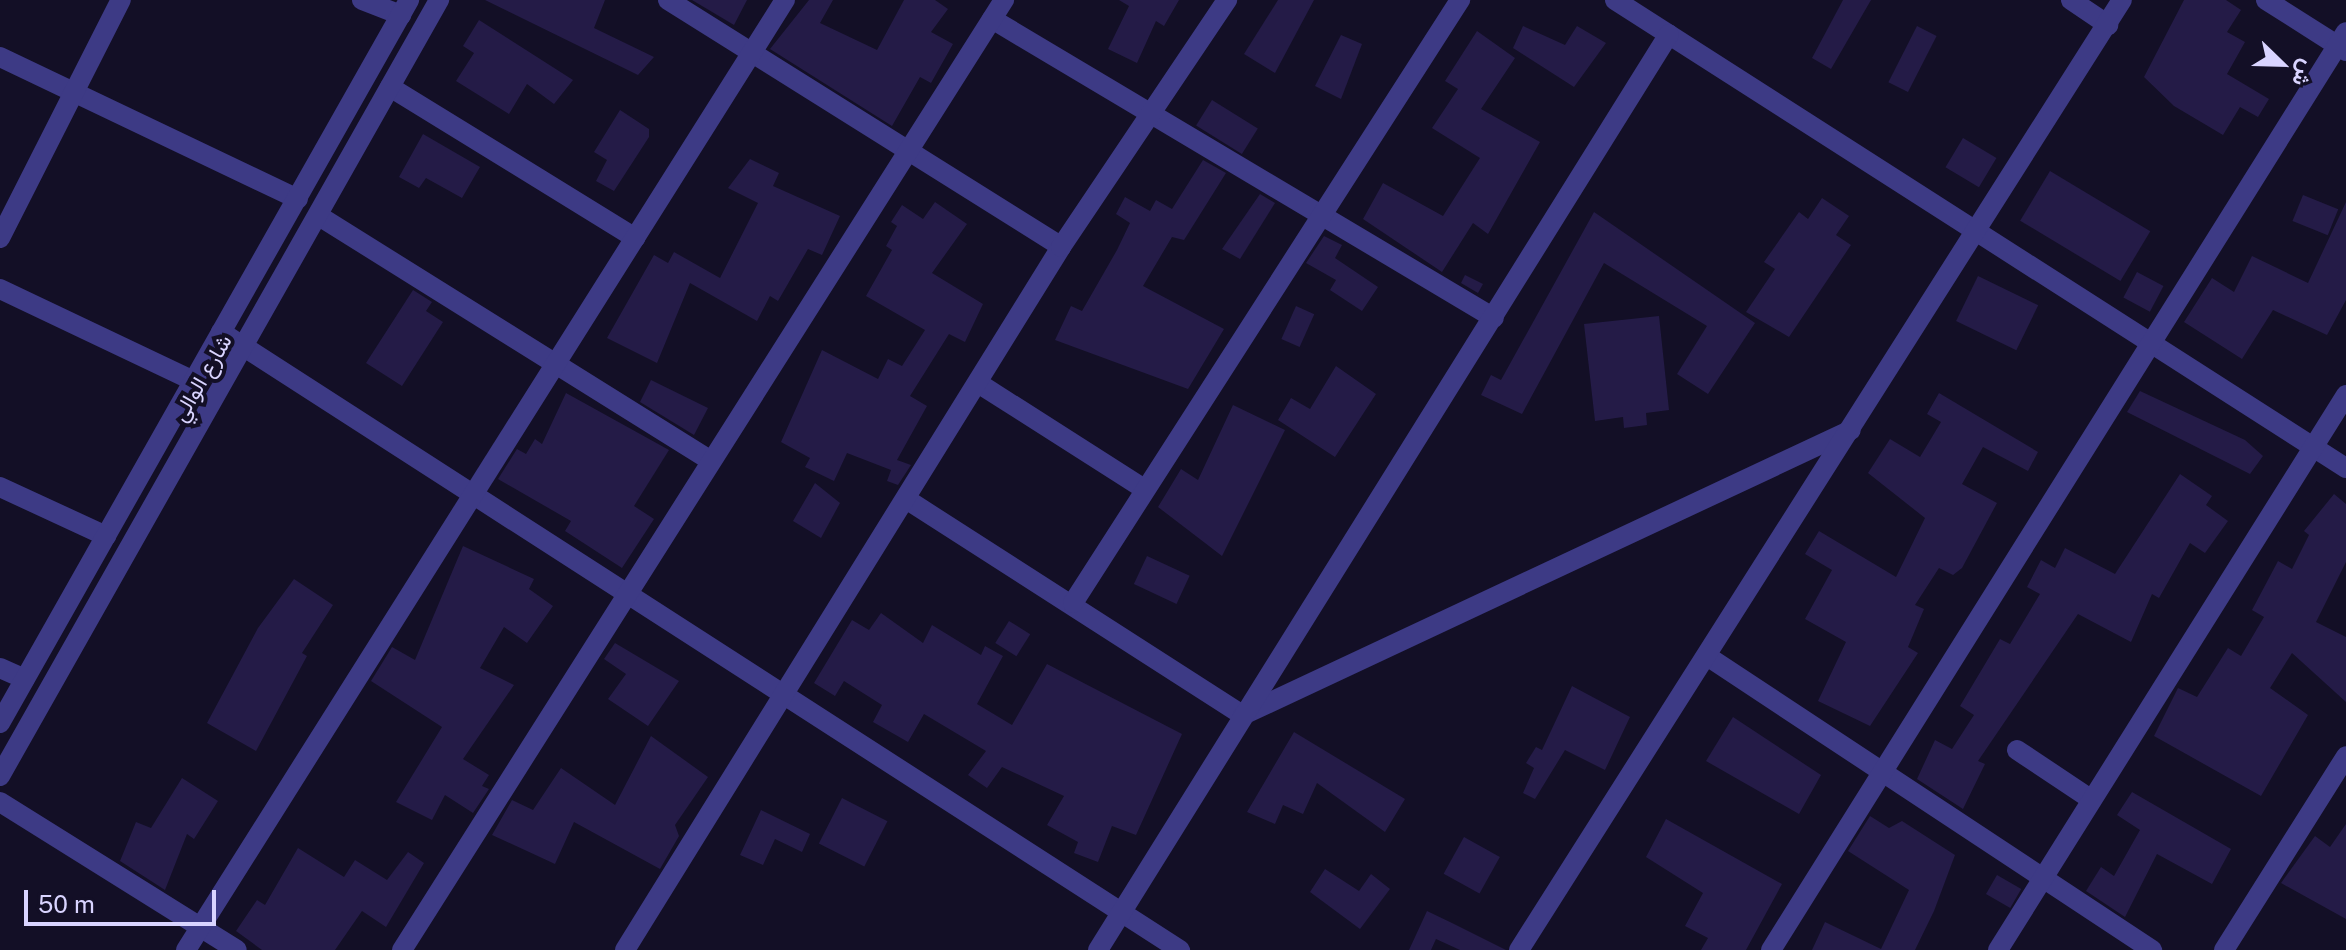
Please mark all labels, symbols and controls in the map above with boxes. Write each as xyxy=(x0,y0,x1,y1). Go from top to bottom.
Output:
north arrow xyxy=(2242,24,2322,104)
text: ش xyxy=(2287,56,2321,91)
street label: شارع الوالي xyxy=(166,330,238,426)
scale bar xyxy=(28,874,220,924)
text: 50 m xyxy=(38,890,95,918)

